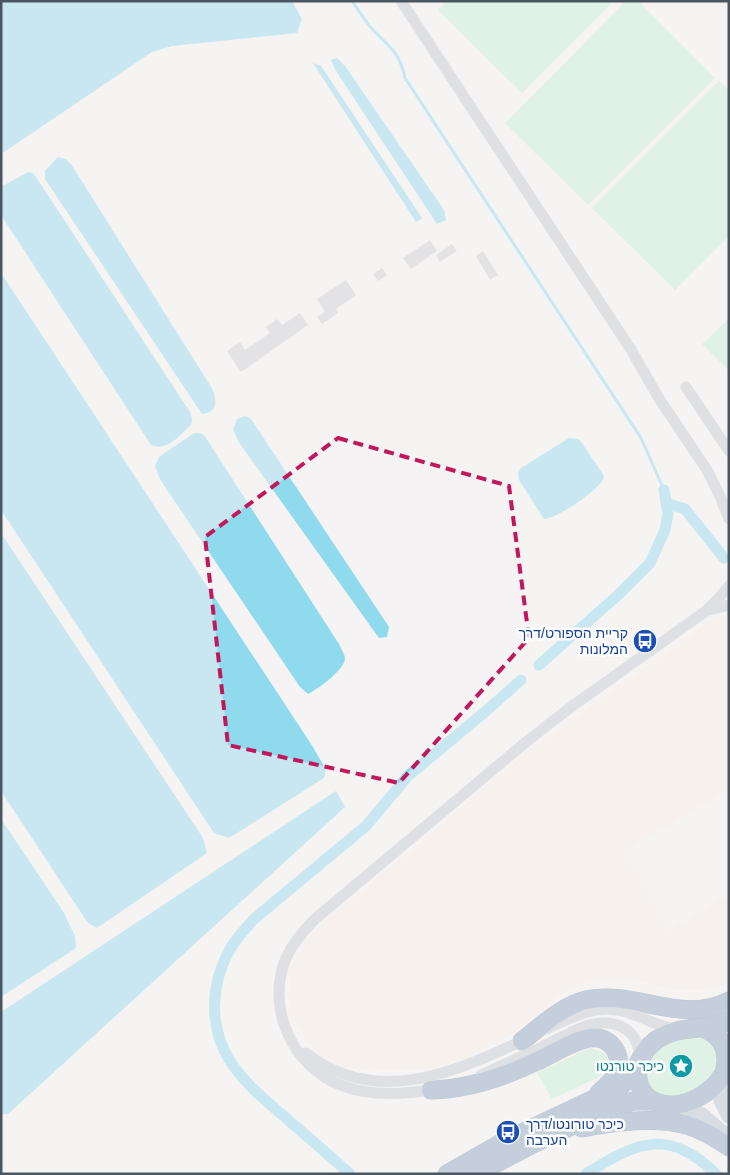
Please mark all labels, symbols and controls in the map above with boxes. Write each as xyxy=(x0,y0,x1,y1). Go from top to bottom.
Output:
place label: קריית הספורט/דרך המלונות xyxy=(519,625,628,657)
bus stop icon: קריית הספורט/דרך המלונות xyxy=(632,628,658,654)
place icon: כיכר טורנטו xyxy=(668,1053,694,1079)
place label: כיכר טורנטו xyxy=(596,1058,664,1074)
place label: כיכר טורונטו/דרך הערבה xyxy=(526,1116,624,1148)
bus stop icon: כיכר טורונטו/דרך הערבה xyxy=(495,1119,521,1145)

